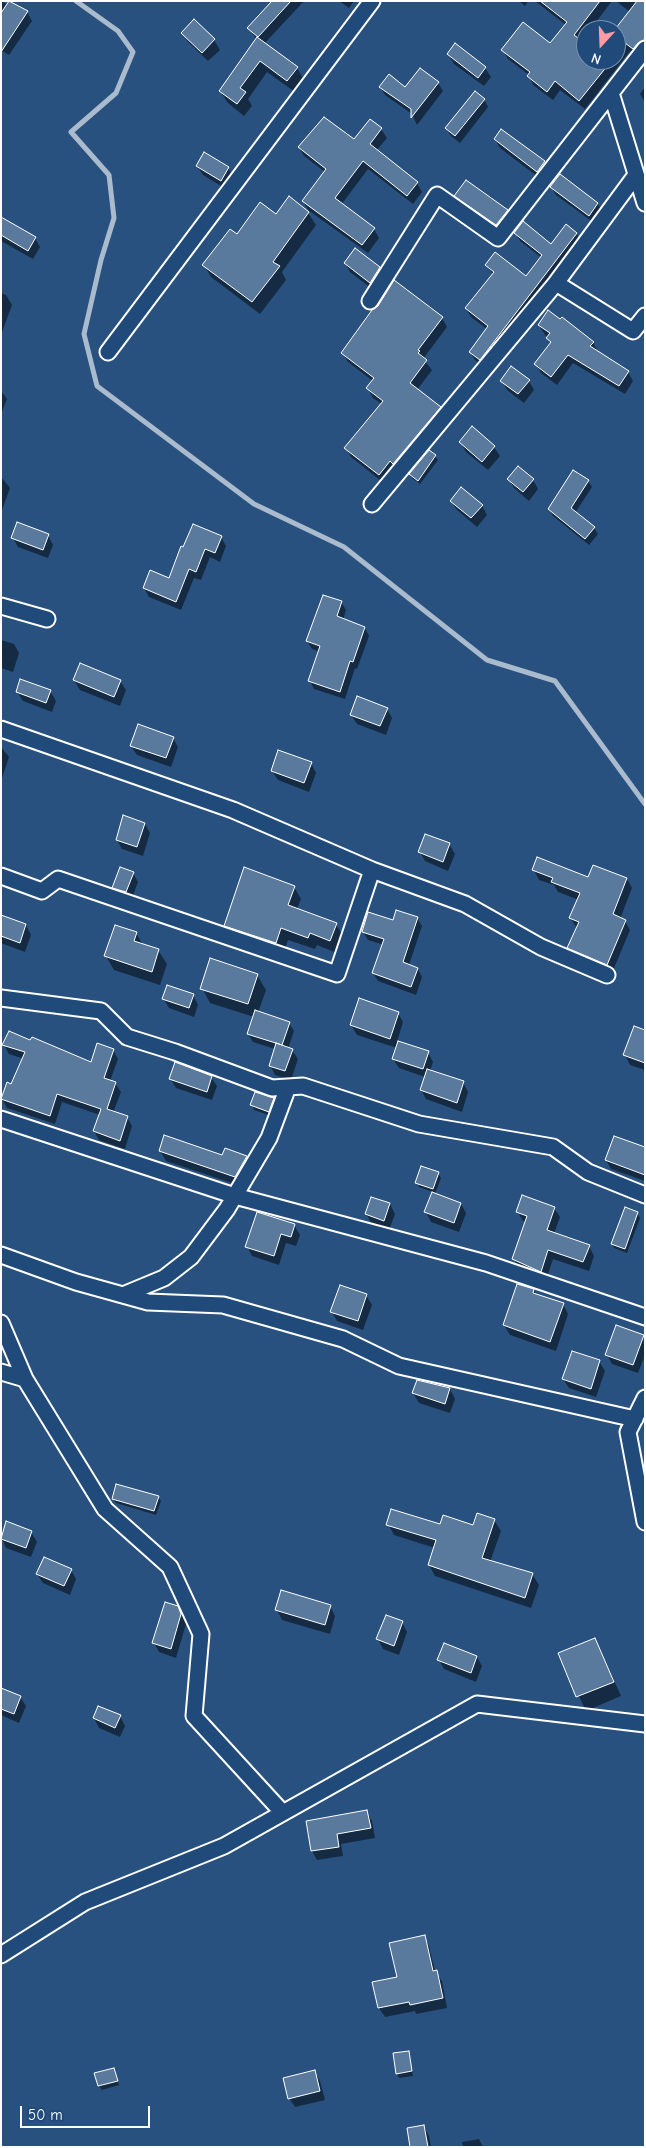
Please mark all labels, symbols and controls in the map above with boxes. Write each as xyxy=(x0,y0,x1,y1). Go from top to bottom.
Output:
north arrow xyxy=(576,20,626,70)
text: N xyxy=(589,49,603,68)
scale bar xyxy=(22,2096,152,2128)
text: 50 m xyxy=(28,2106,63,2124)

